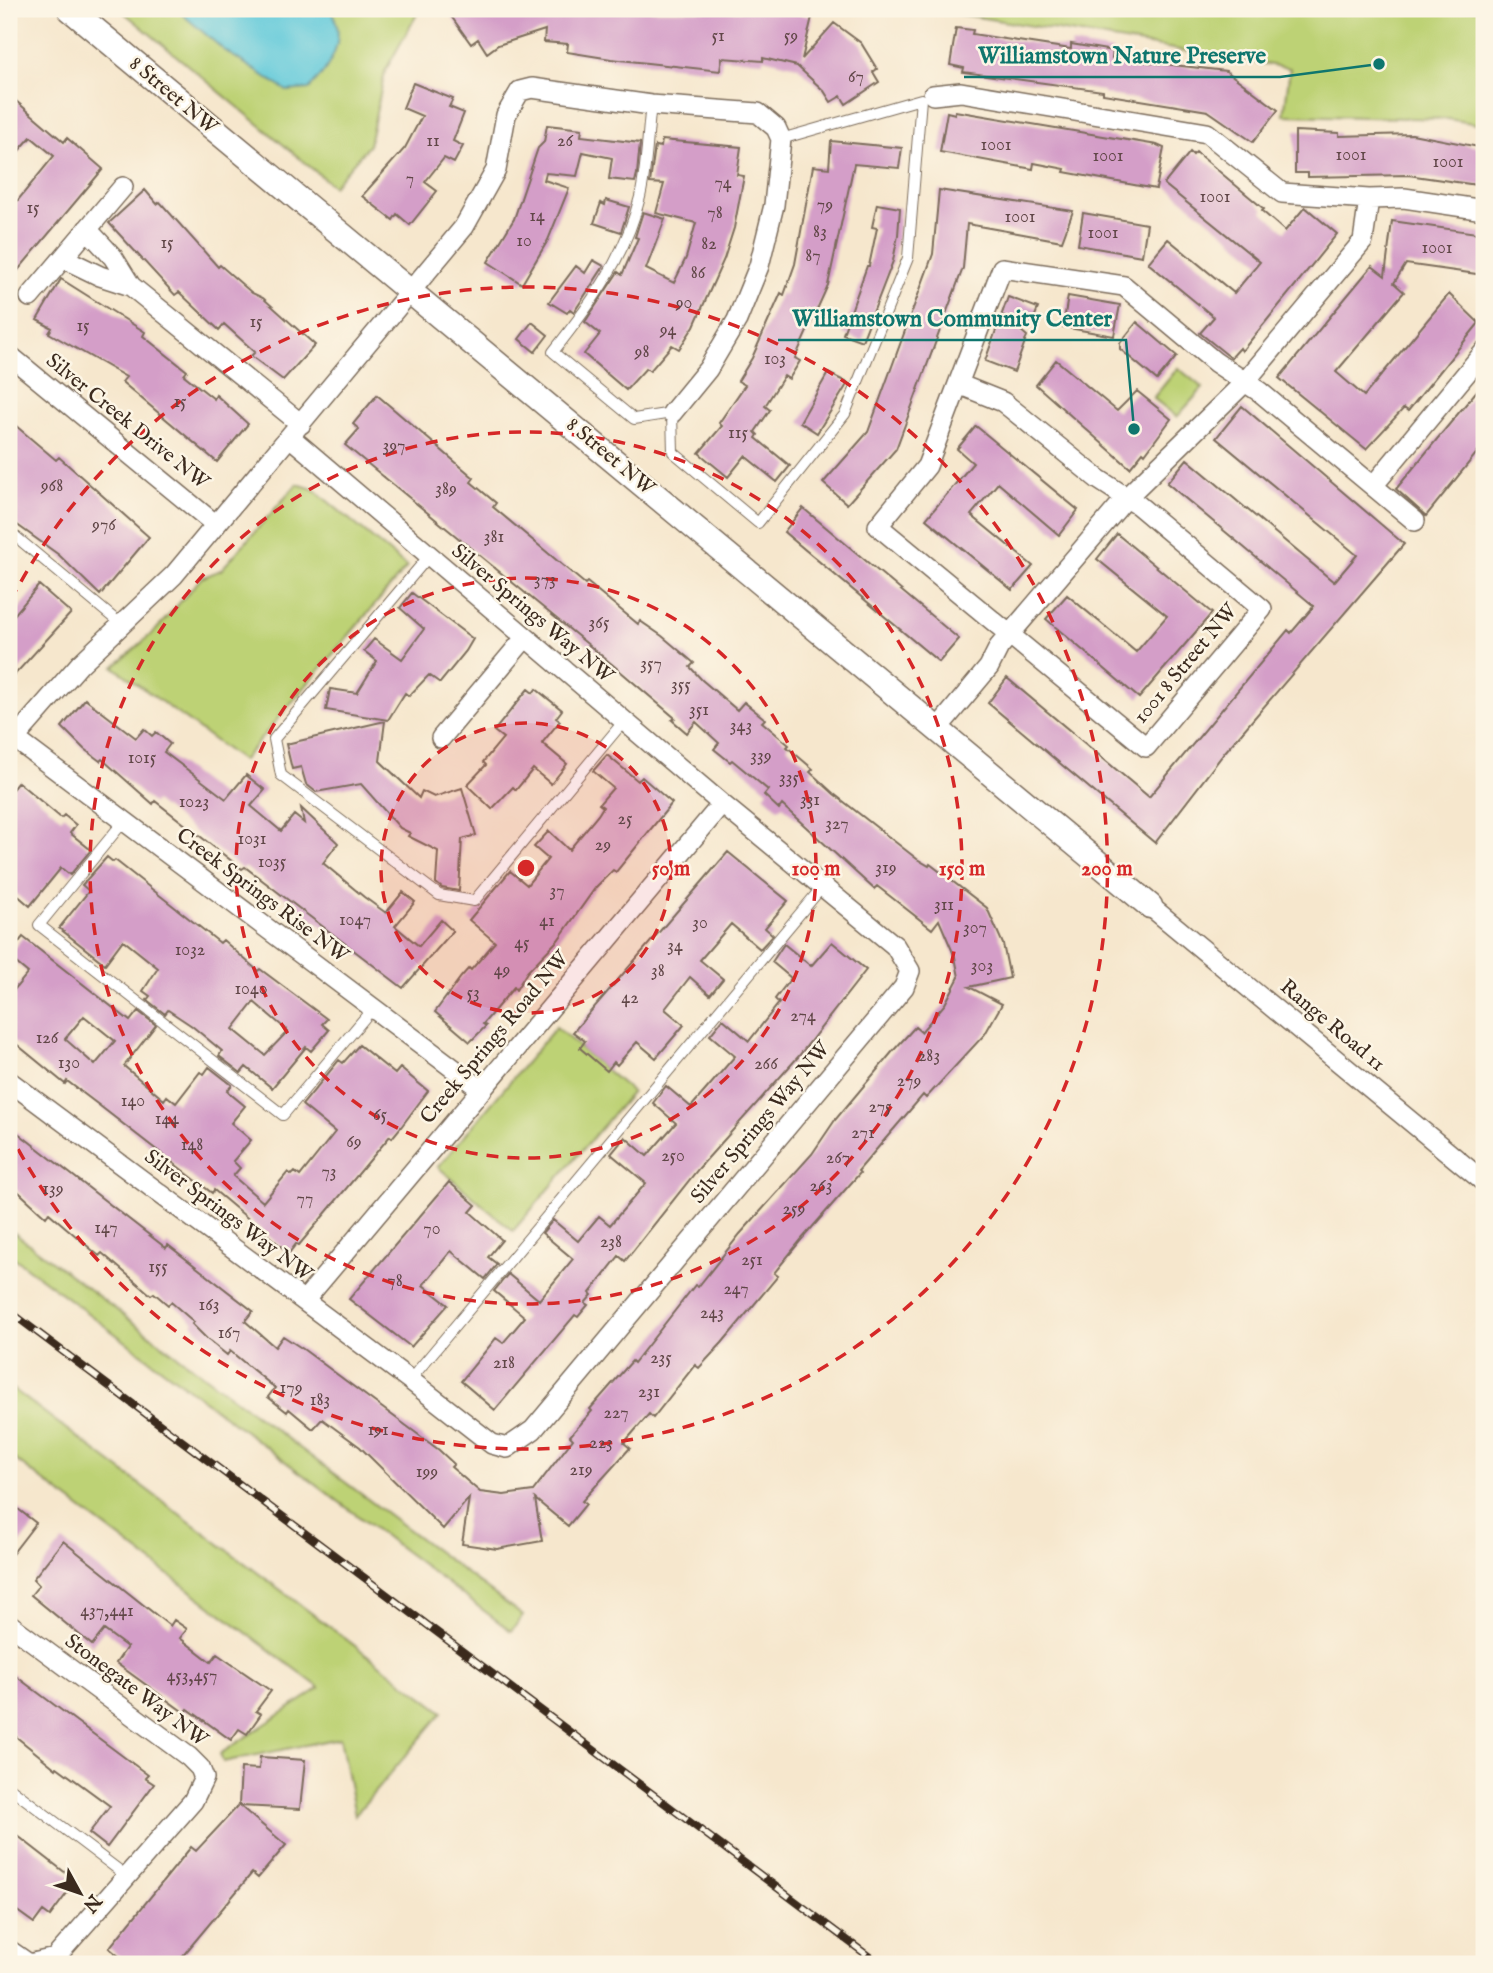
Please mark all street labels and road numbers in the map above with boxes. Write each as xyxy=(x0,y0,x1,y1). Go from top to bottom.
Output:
street label: 8 Street NW xyxy=(123,51,224,142)
street label: Silver Creek Drive NW xyxy=(40,348,215,497)
street label: 8 Street NW xyxy=(560,412,661,503)
street label: Silver Springs Way NW xyxy=(445,538,619,690)
street label: 1001 8 Street NW xyxy=(1128,598,1245,730)
street label: Creek Springs Rise NW xyxy=(170,822,354,970)
street label: Creek Springs Road NW xyxy=(415,945,576,1130)
street label: Range Road 11 xyxy=(1274,974,1390,1078)
street label: Silver Springs Way NW xyxy=(685,1036,837,1210)
street label: Silver Springs Way NW xyxy=(139,1144,318,1289)
street label: Stonegate Way NW xyxy=(59,1628,214,1754)

